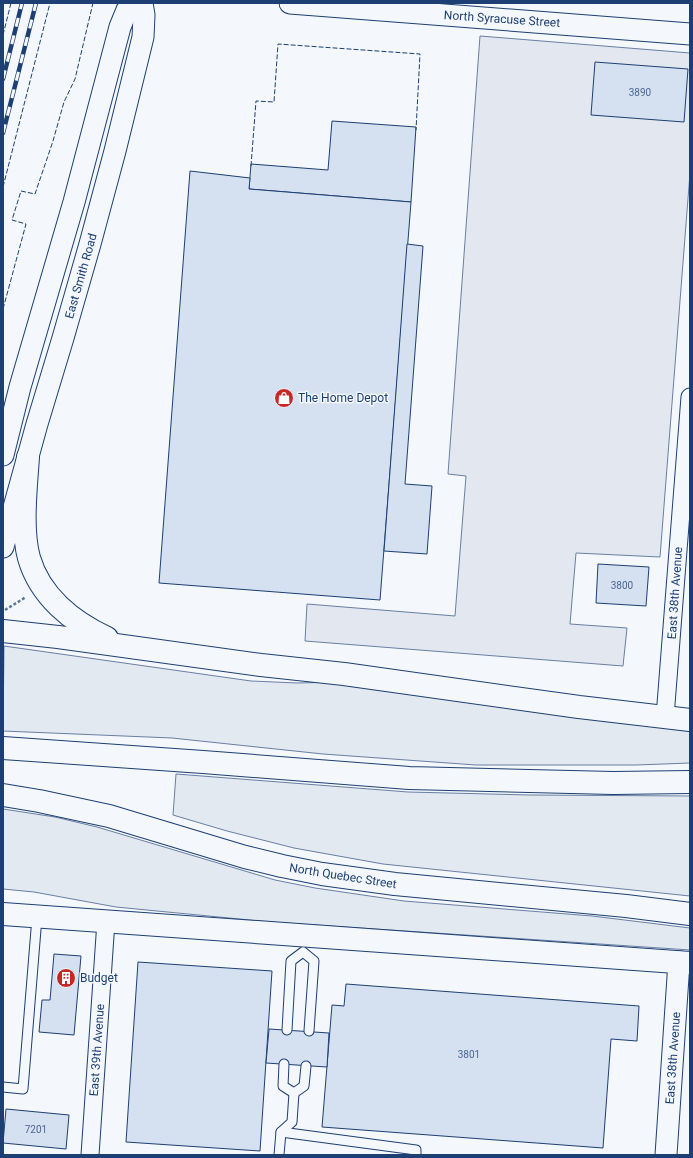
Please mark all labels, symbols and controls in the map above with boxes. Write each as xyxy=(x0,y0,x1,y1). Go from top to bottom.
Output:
street label: North Syracuse Street xyxy=(443,8,561,30)
house number: 3890 xyxy=(629,87,652,98)
street label: East Smith Road xyxy=(62,232,100,320)
shop icon: The Home Depot xyxy=(273,387,295,409)
place label: The Home Depot xyxy=(298,391,388,405)
street label: East 38th Avenue xyxy=(665,546,685,640)
house number: 3800 xyxy=(611,580,634,591)
street label: North Quebec Street xyxy=(288,861,398,891)
building icon: Budget xyxy=(55,967,77,989)
place label: Budget xyxy=(80,971,118,985)
street label: East 39th Avenue xyxy=(87,1003,107,1097)
street label: East 38th Avenue xyxy=(663,1011,683,1105)
house number: 3801 xyxy=(458,1049,480,1060)
house number: 7201 xyxy=(25,1124,47,1135)

